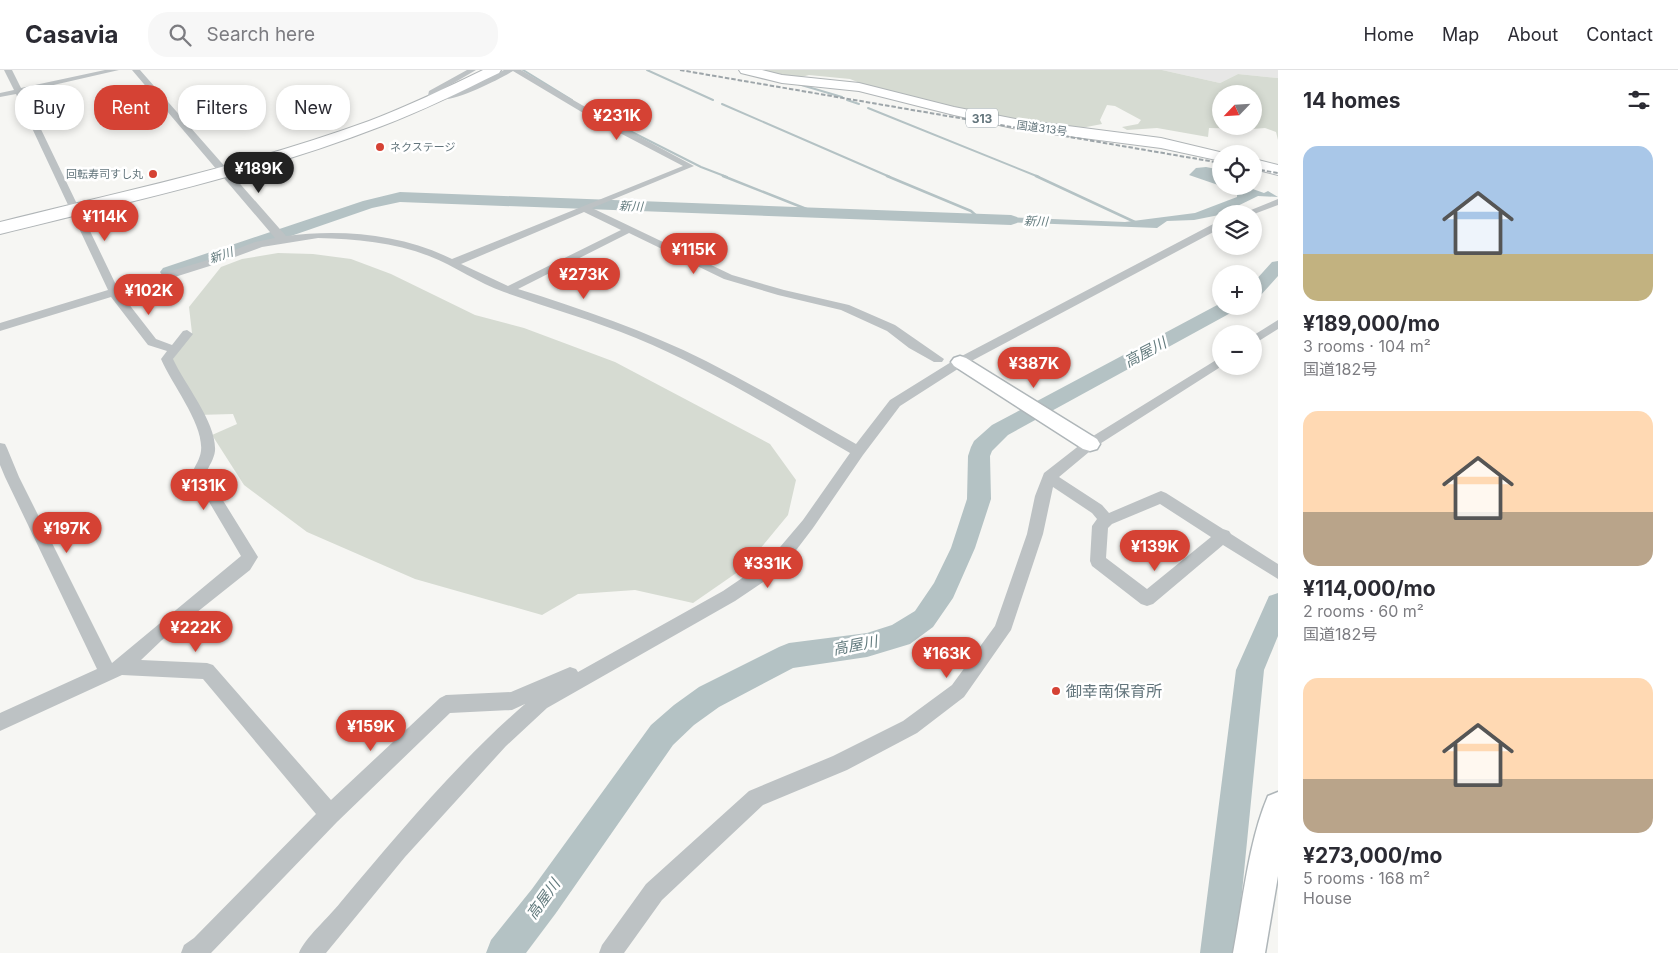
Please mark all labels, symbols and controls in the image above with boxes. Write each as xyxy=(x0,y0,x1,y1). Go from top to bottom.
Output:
search box xyxy=(148,12,498,57)
text: Casavia xyxy=(25,20,118,49)
icon: search xyxy=(166,21,194,49)
text: Search here xyxy=(206,23,315,46)
text: Home xyxy=(1364,24,1414,45)
text: Map xyxy=(1442,24,1479,45)
text: About xyxy=(1507,24,1558,45)
text: Contact xyxy=(1586,24,1653,45)
chip: Buy xyxy=(15,85,84,130)
chip: Rent xyxy=(94,85,168,130)
chip: Filters xyxy=(178,85,266,130)
chip: New xyxy=(276,85,350,130)
north arrow xyxy=(1212,85,1262,135)
map controls xyxy=(1212,85,1262,375)
icon: filters xyxy=(1625,86,1653,114)
text: 14 homes xyxy=(1303,88,1401,113)
pin: ¥231K xyxy=(582,98,652,141)
text: ¥231K xyxy=(593,105,641,125)
road number: 313 xyxy=(966,108,998,128)
street label: 国道313号 xyxy=(1016,118,1068,138)
place label: ネクステージ xyxy=(390,140,455,154)
marker: ネクステージ xyxy=(374,141,386,153)
button: locate xyxy=(1212,145,1262,195)
pin: ¥189K xyxy=(224,152,294,194)
text: ¥189K xyxy=(235,158,283,178)
place label: 回転寿司すし丸 xyxy=(66,167,143,181)
marker: 回転寿司すし丸 xyxy=(147,168,159,180)
icon: home xyxy=(1433,178,1523,268)
water label: 新川 xyxy=(619,198,645,214)
pin: ¥114K xyxy=(70,200,140,242)
button: layers xyxy=(1212,205,1262,255)
text: ¥114K xyxy=(82,206,128,226)
water label: 新川 xyxy=(1024,213,1050,229)
pin: ¥115K xyxy=(659,232,729,275)
text: ¥115K xyxy=(672,239,716,259)
water label: 新川 xyxy=(207,243,237,266)
pin: ¥273K xyxy=(549,258,619,300)
text: ¥273K xyxy=(559,264,609,284)
button: + xyxy=(1212,265,1262,315)
pin: ¥102K xyxy=(114,274,184,316)
text: ¥102K xyxy=(125,280,173,300)
text: ¥189,000/mo xyxy=(1303,311,1440,336)
button: − xyxy=(1212,325,1262,375)
water label: 高屋川 xyxy=(1121,332,1171,371)
text: 3 rooms · 104 m² xyxy=(1303,336,1431,356)
pin: ¥387K xyxy=(999,346,1069,389)
text: ¥387K xyxy=(1009,353,1059,373)
text: 国道182号 xyxy=(1303,359,1377,379)
icon: home xyxy=(1433,443,1523,533)
pin: ¥131K xyxy=(169,468,239,511)
text: ¥131K xyxy=(182,475,226,495)
pin: ¥197K xyxy=(32,512,102,554)
text: ¥197K xyxy=(44,518,90,538)
pin: ¥139K xyxy=(1120,530,1190,572)
text: ¥139K xyxy=(1131,536,1179,556)
pin: ¥331K xyxy=(733,546,803,589)
text: ¥331K xyxy=(744,553,792,573)
text: ¥114,000/mo xyxy=(1303,576,1436,601)
text: 2 rooms · 60 m² xyxy=(1303,601,1424,621)
pin: ¥222K xyxy=(161,610,231,653)
text: ¥222K xyxy=(171,617,221,637)
text: 国道182号 xyxy=(1303,624,1377,644)
water label: 高屋川 xyxy=(831,631,881,659)
pin: ¥163K xyxy=(912,636,982,679)
text: ¥163K xyxy=(923,643,971,663)
place label: 御幸南保育所 xyxy=(1066,681,1162,701)
marker: 御幸南保育所 xyxy=(1050,685,1062,697)
pin: ¥159K xyxy=(336,710,406,752)
icon: home xyxy=(1433,710,1523,800)
text: ¥159K xyxy=(347,716,395,736)
text: ¥273,000/mo xyxy=(1303,843,1442,868)
text: 5 rooms · 168 m² xyxy=(1303,868,1430,888)
water label: 高屋川 xyxy=(522,874,565,923)
text: House xyxy=(1303,888,1352,908)

